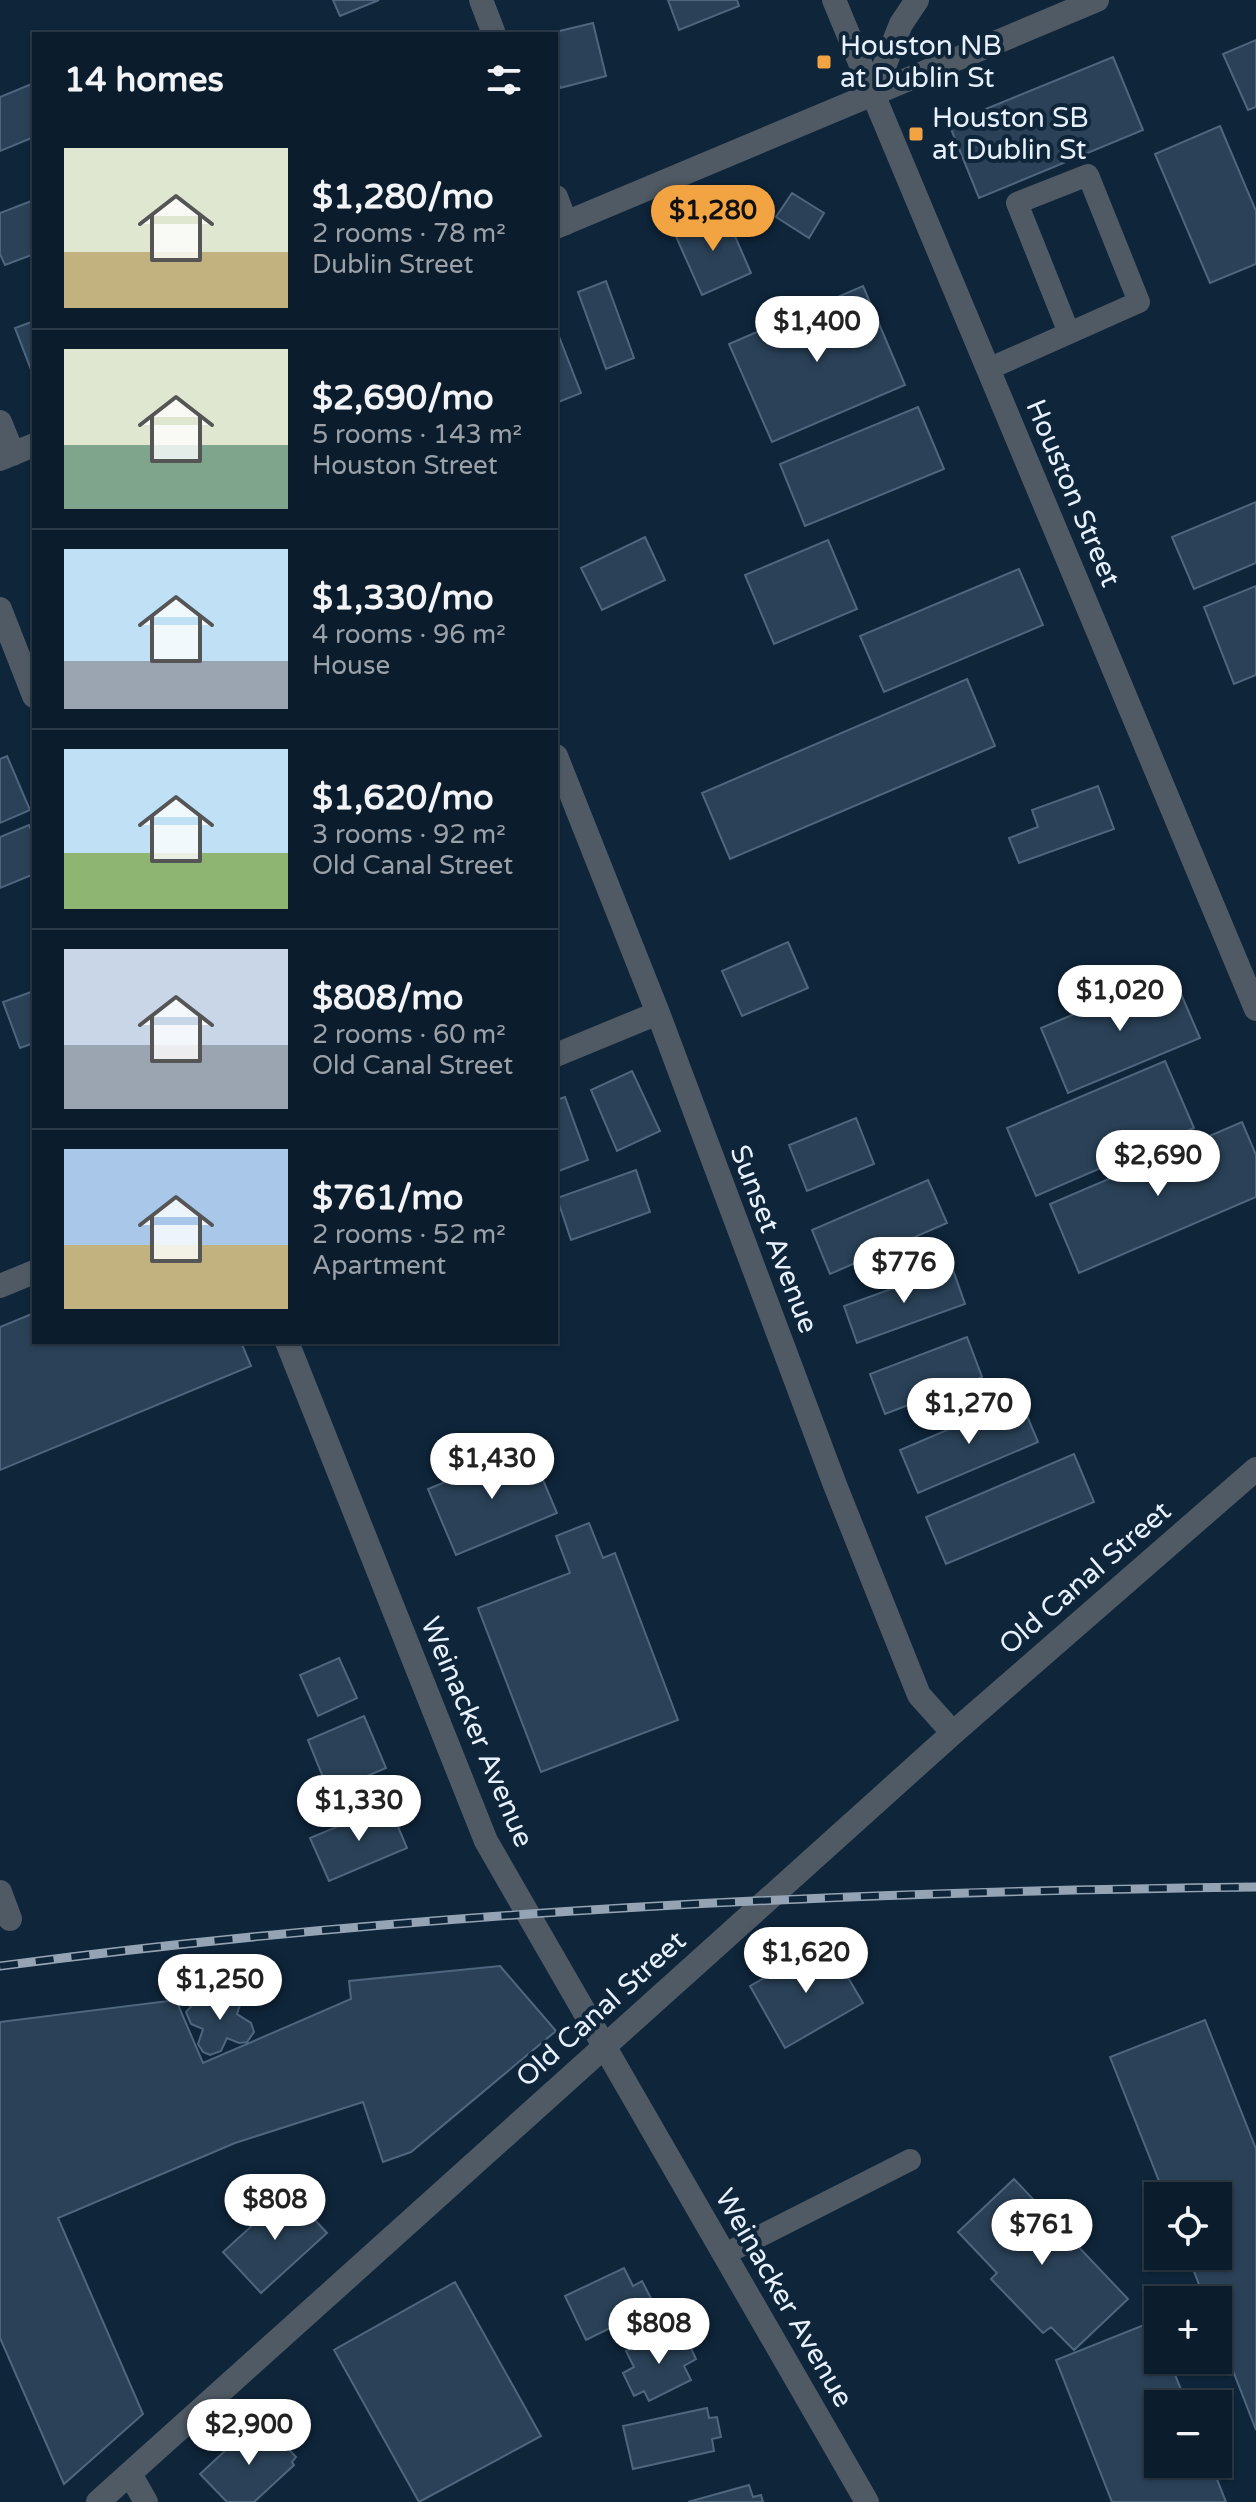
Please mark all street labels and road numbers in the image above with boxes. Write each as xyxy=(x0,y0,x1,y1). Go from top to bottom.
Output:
street label: Houston Street xyxy=(1018,394,1128,592)
street label: Sunset Avenue xyxy=(723,1140,825,1338)
street label: Old Canal Street xyxy=(992,1494,1178,1662)
street label: Weinacker Avenue xyxy=(413,1612,541,1852)
street label: Old Canal Street xyxy=(509,1924,693,2094)
street label: Weinacker Avenue xyxy=(708,2183,860,2413)

